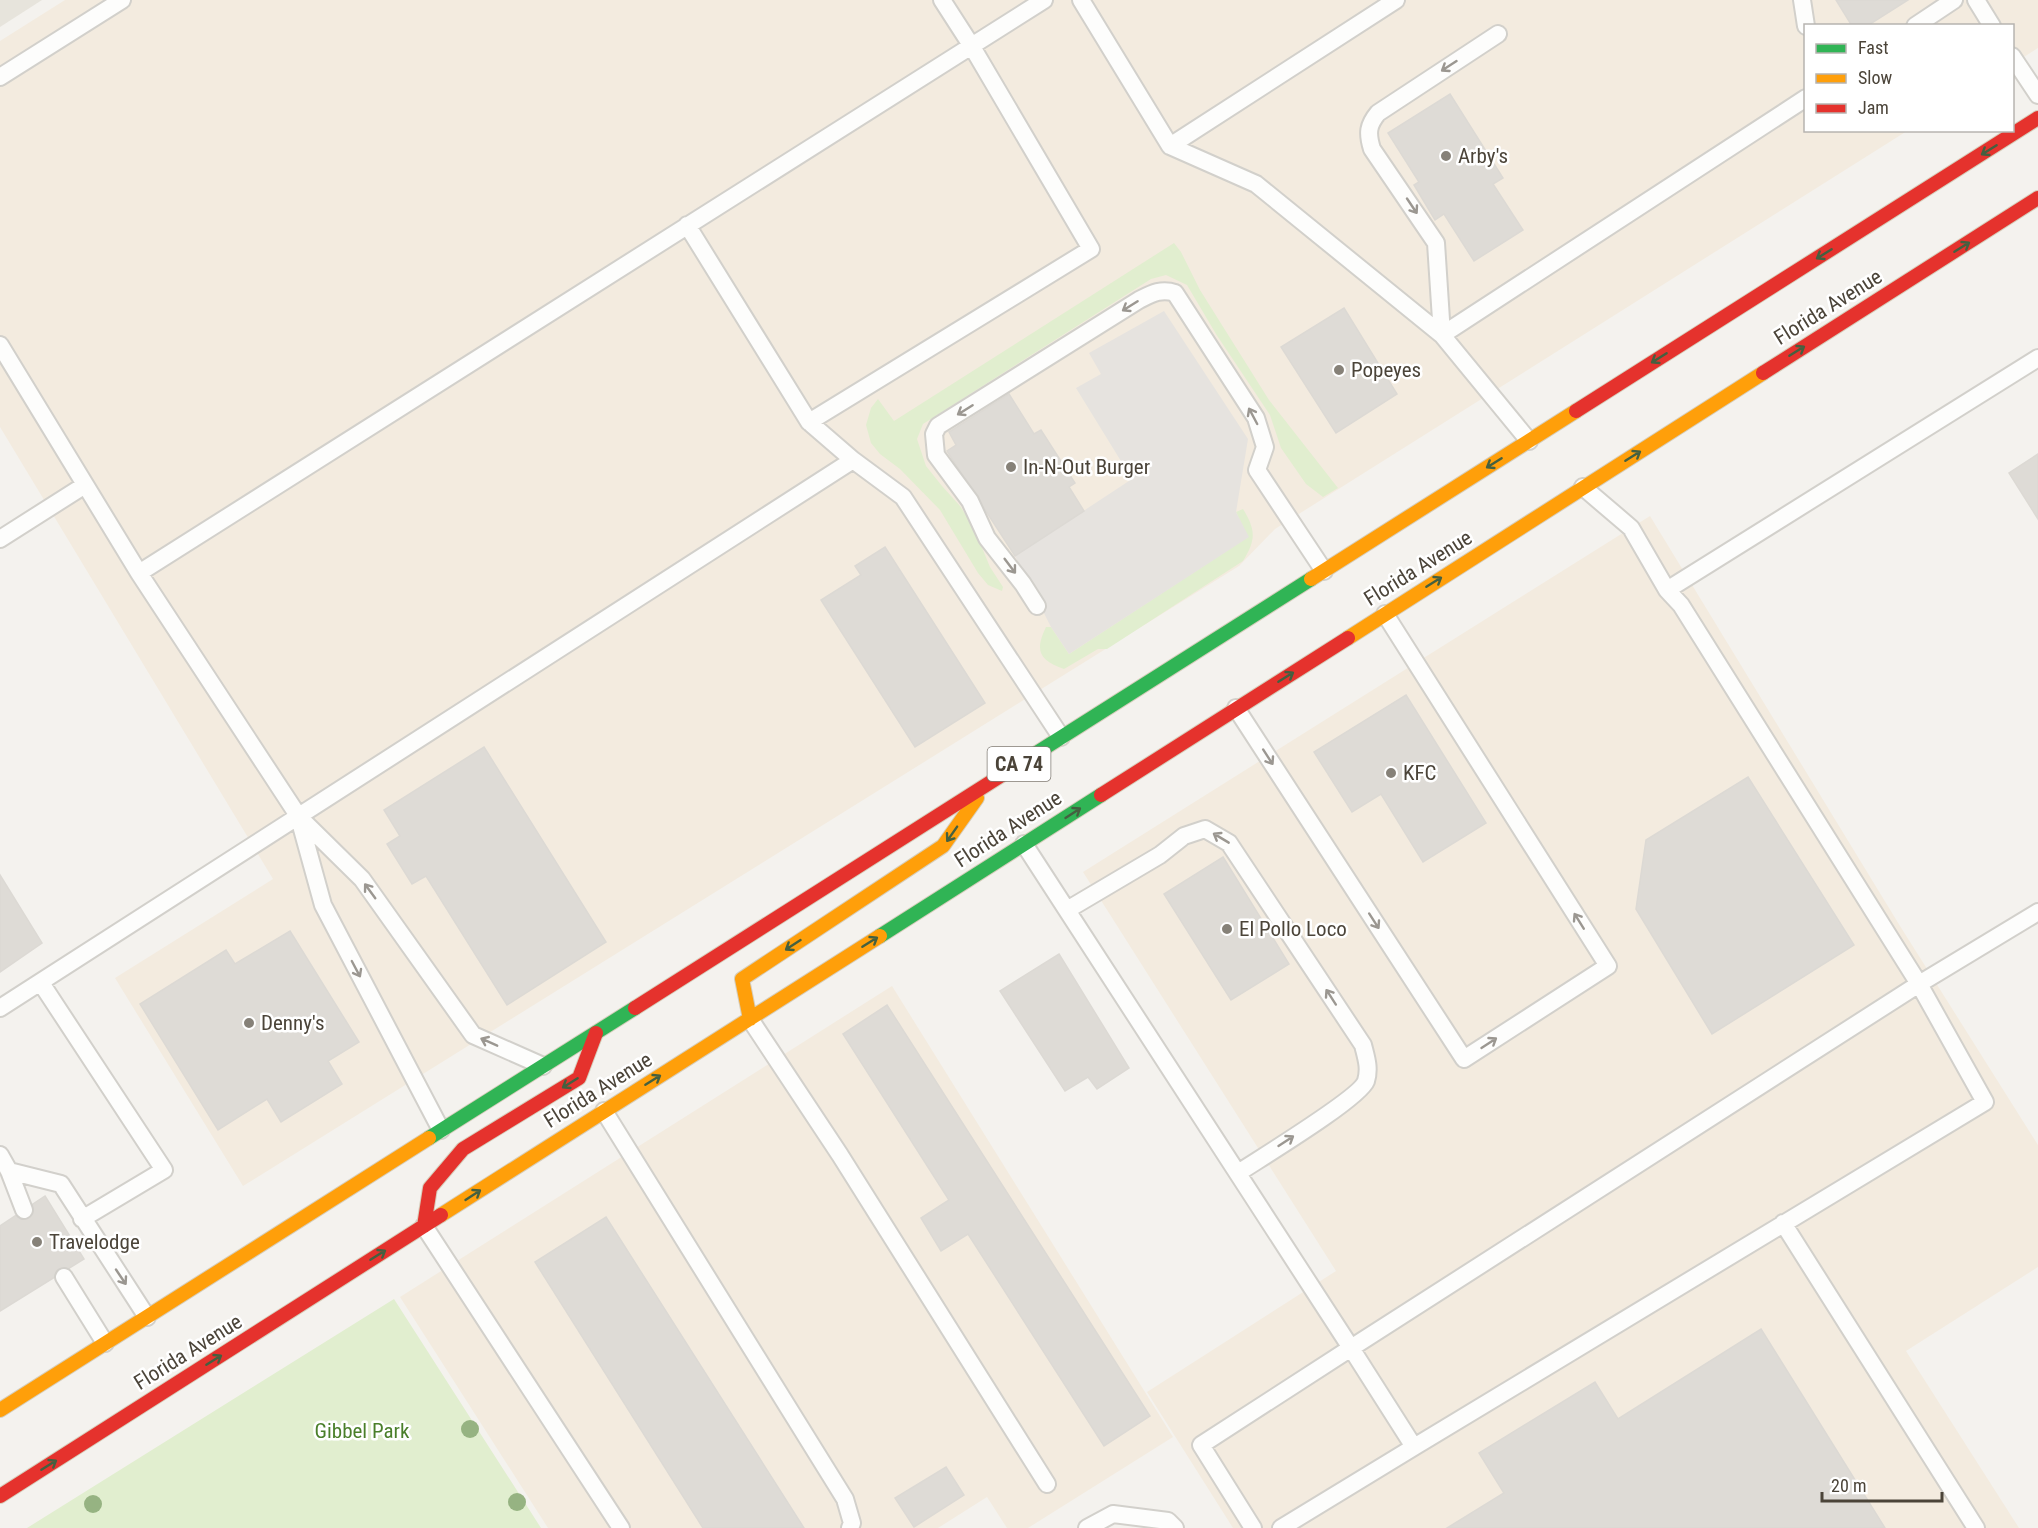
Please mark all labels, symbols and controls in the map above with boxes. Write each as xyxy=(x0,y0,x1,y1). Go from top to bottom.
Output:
legend xyxy=(1804,24,2014,132)
text: Fast xyxy=(1858,37,1889,58)
one-way arrow xyxy=(1442,60,1458,72)
text: Slow xyxy=(1858,67,1893,88)
text: Jam xyxy=(1858,97,1889,118)
one-way arrow xyxy=(1980,143,1997,156)
place label: Arby's xyxy=(1458,144,1508,168)
marker: Arby's xyxy=(1439,149,1453,163)
one-way arrow xyxy=(1406,198,1418,214)
one-way arrow xyxy=(1953,240,1970,252)
one-way arrow xyxy=(1816,248,1833,260)
street label: Florida Avenue xyxy=(1770,264,1886,350)
one-way arrow xyxy=(1121,299,1138,312)
one-way arrow xyxy=(1789,345,1806,358)
one-way arrow xyxy=(1651,353,1668,365)
place label: Popeyes xyxy=(1351,358,1421,382)
marker: Popeyes xyxy=(1332,363,1346,377)
one-way arrow xyxy=(956,403,973,416)
one-way arrow xyxy=(1247,408,1259,425)
one-way arrow xyxy=(1624,450,1641,462)
place label: In-N-Out Burger xyxy=(1023,455,1150,479)
one-way arrow xyxy=(1486,456,1503,469)
marker: In-N-Out Burger xyxy=(1004,460,1018,474)
street label: Florida Avenue xyxy=(1360,525,1476,611)
one-way arrow xyxy=(1003,558,1016,574)
one-way arrow xyxy=(1426,576,1443,589)
one-way arrow xyxy=(1277,671,1293,683)
road number: CA 74 xyxy=(988,747,1050,781)
one-way arrow xyxy=(1262,749,1274,765)
place label: KFC xyxy=(1403,761,1436,785)
marker: KFC xyxy=(1384,766,1398,780)
street label: Florida Avenue xyxy=(950,786,1066,872)
one-way arrow xyxy=(1064,806,1081,818)
one-way arrow xyxy=(946,825,958,841)
one-way arrow xyxy=(1213,831,1230,843)
one-way arrow xyxy=(364,883,376,899)
one-way arrow xyxy=(1368,912,1380,929)
one-way arrow xyxy=(1573,913,1585,930)
place label: El Pollo Loco xyxy=(1239,917,1347,941)
marker: El Pollo Loco xyxy=(1220,922,1234,936)
one-way arrow xyxy=(861,936,878,948)
one-way arrow xyxy=(785,939,801,951)
one-way arrow xyxy=(350,960,362,977)
one-way arrow xyxy=(1325,989,1337,1006)
place label: Denny's xyxy=(261,1011,325,1035)
marker: Denny's xyxy=(242,1016,256,1030)
one-way arrow xyxy=(480,1036,498,1047)
one-way arrow xyxy=(1480,1037,1497,1049)
street label: Florida Avenue xyxy=(540,1047,656,1133)
one-way arrow xyxy=(644,1074,661,1086)
one-way arrow xyxy=(562,1078,579,1090)
one-way arrow xyxy=(1278,1135,1294,1147)
one-way arrow xyxy=(464,1188,481,1200)
place label: Travelodge xyxy=(49,1230,140,1254)
marker: Travelodge xyxy=(30,1235,44,1249)
one-way arrow xyxy=(369,1249,386,1261)
one-way arrow xyxy=(115,1268,127,1285)
street label: Florida Avenue xyxy=(130,1309,246,1395)
one-way arrow xyxy=(205,1353,222,1365)
park label: Gibbel Park xyxy=(315,1419,410,1443)
one-way arrow xyxy=(40,1458,57,1470)
scale bar xyxy=(1822,1465,1942,1503)
text: 20 m xyxy=(1831,1475,1866,1496)

